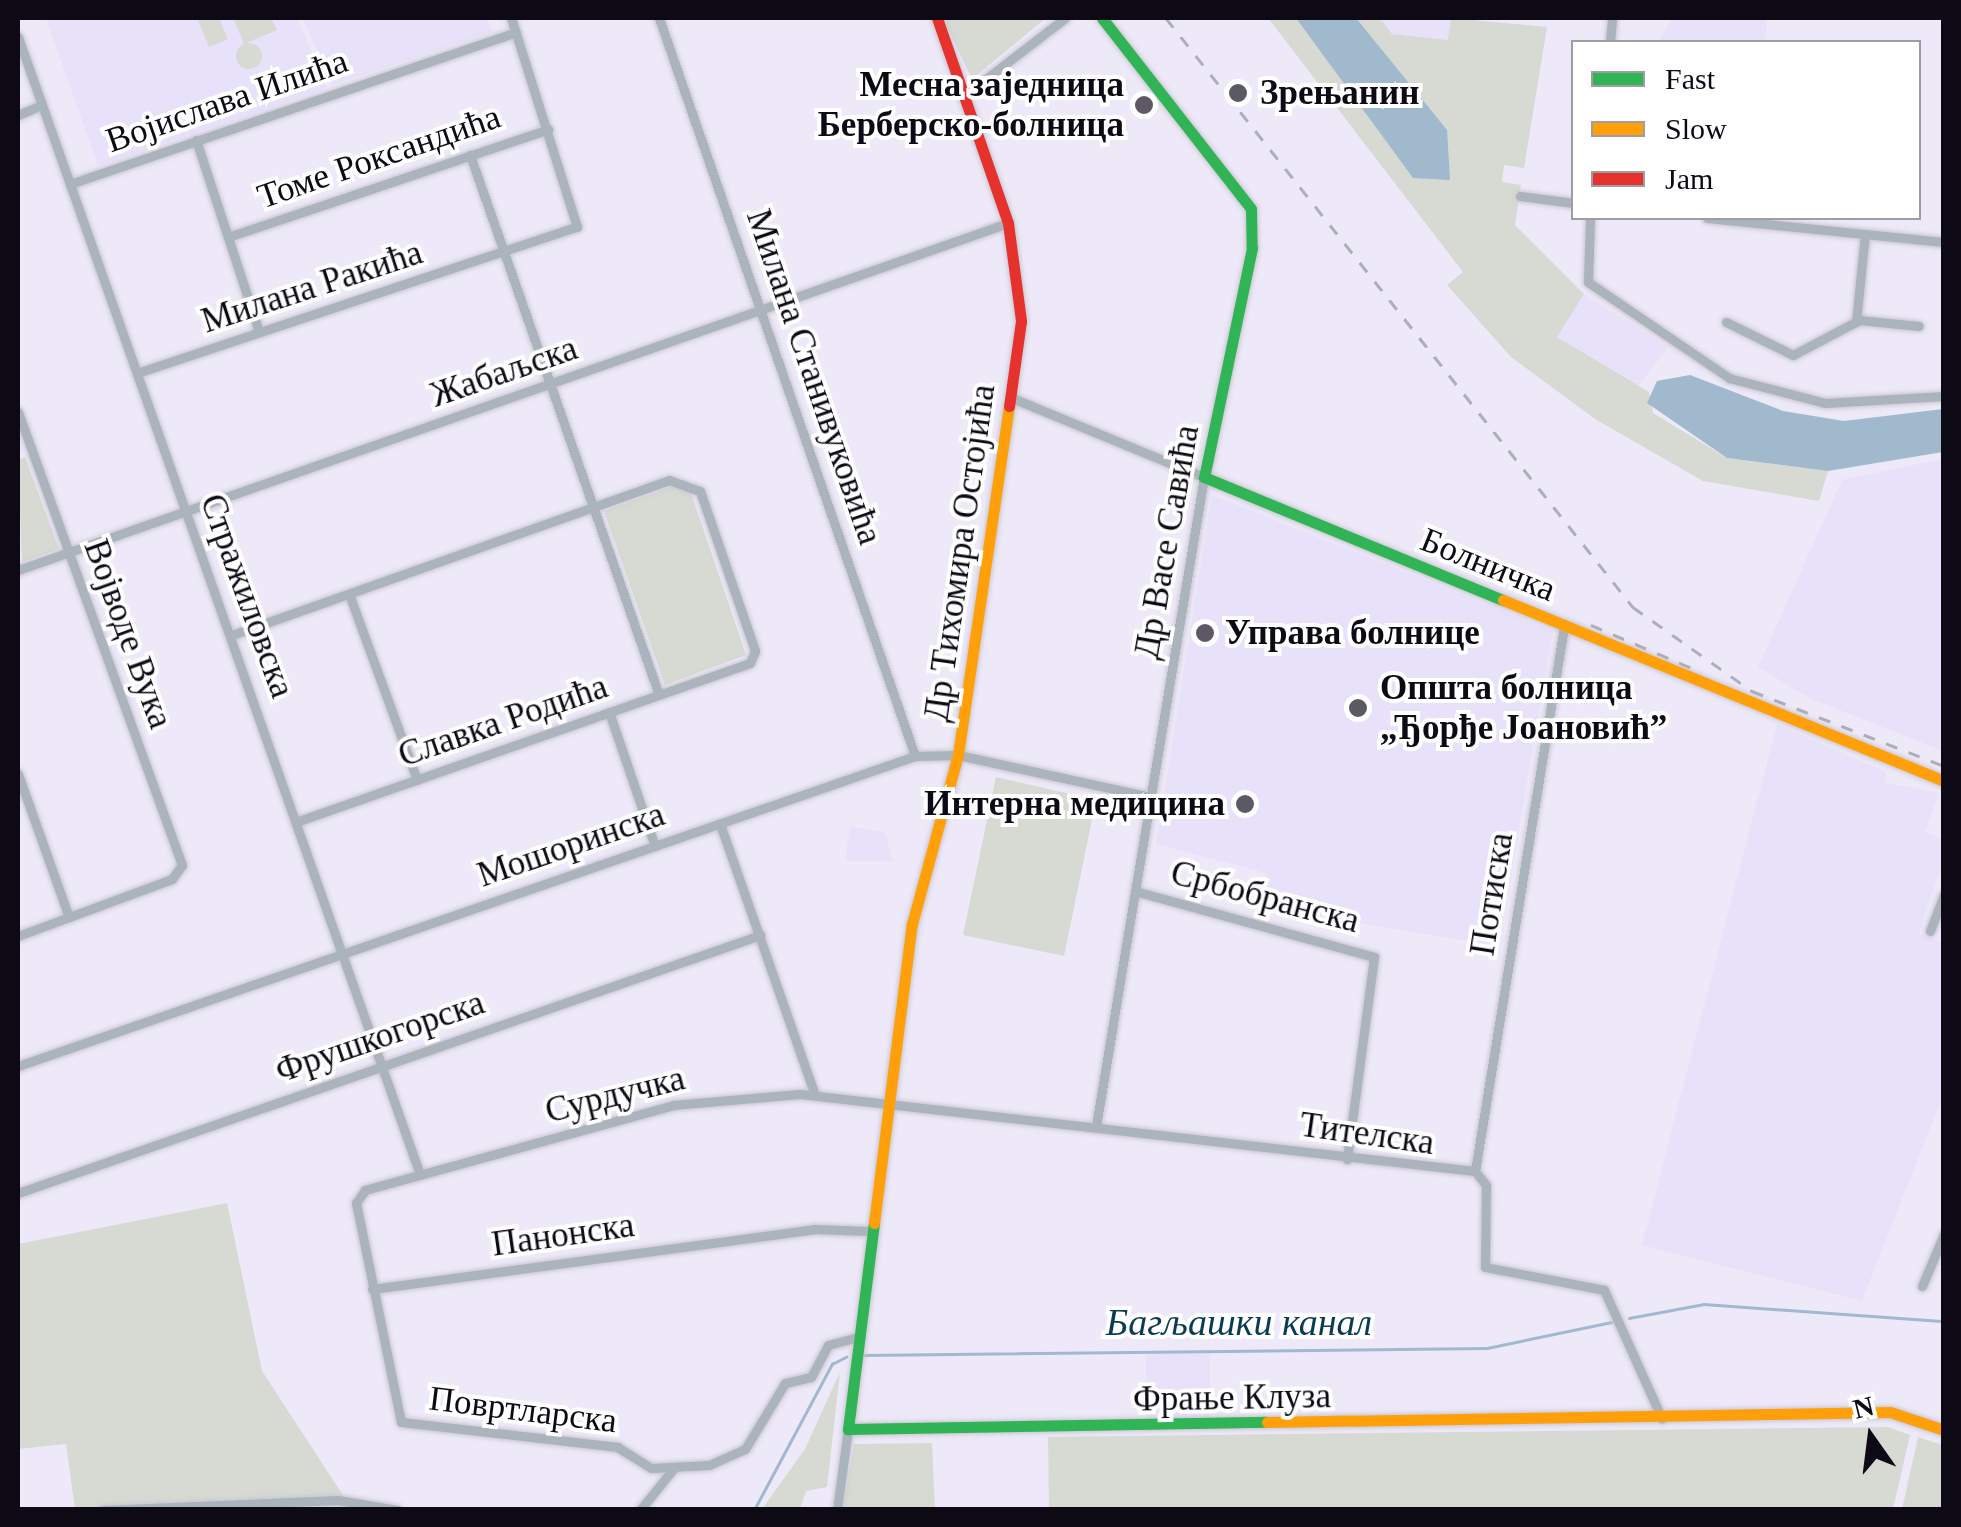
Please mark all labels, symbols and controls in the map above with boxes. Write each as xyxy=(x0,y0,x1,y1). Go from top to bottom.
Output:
street label: Војислава Илића xyxy=(101,40,353,162)
legend xyxy=(1571,40,1921,220)
text: Fast xyxy=(1665,62,1715,95)
place label: Месна заједница Берберско-болница xyxy=(818,64,1124,146)
place label: Зрењанин xyxy=(1260,72,1419,114)
marker: Зрењанин xyxy=(1225,80,1251,106)
marker: Месна заједница Берберско-болница xyxy=(1133,94,1155,116)
street label: Томе Роксандића xyxy=(252,96,506,218)
text: Slow xyxy=(1665,112,1727,145)
text: Jam xyxy=(1665,162,1713,195)
street label: Милана Станивуковића xyxy=(737,204,891,550)
street label: Милана Ракића xyxy=(196,232,428,342)
street label: Жабаљска xyxy=(425,327,583,417)
street label: Др Тихомира Остојића xyxy=(916,382,1004,724)
street label: Др Васе Савића xyxy=(1126,422,1208,662)
street label: Стражиловска xyxy=(191,489,303,703)
street label: Болничка xyxy=(1414,519,1562,611)
street label: Војводе Вука xyxy=(74,534,182,734)
place label: Управа болнице xyxy=(1225,612,1480,654)
marker: Управа болнице xyxy=(1194,622,1216,644)
street label: Славка Родића xyxy=(393,666,613,776)
place label: Општа болница „Ђорђе Јоановић” xyxy=(1380,667,1667,749)
marker: Општа болница „Ђорђе Јоановић” xyxy=(1345,695,1371,721)
place label: Интерна медицина xyxy=(924,783,1225,825)
street label: Мошоринска xyxy=(472,793,670,897)
marker: Интерна медицина xyxy=(1234,793,1256,815)
street label: Потиска xyxy=(1462,830,1522,958)
street label: Србобранска xyxy=(1166,852,1364,942)
street label: Фрушкогорска xyxy=(270,982,490,1092)
street label: Сурдучка xyxy=(541,1057,689,1133)
street label: Тителска xyxy=(1297,1104,1437,1164)
street label: Панонска xyxy=(489,1204,637,1266)
water label: Багљашки канал xyxy=(1106,1300,1372,1346)
street label: Фрање Клуза xyxy=(1133,1375,1331,1421)
street label: Повртларска xyxy=(427,1378,619,1442)
north arrow xyxy=(1821,1387,1921,1487)
text: N xyxy=(1850,1390,1877,1425)

